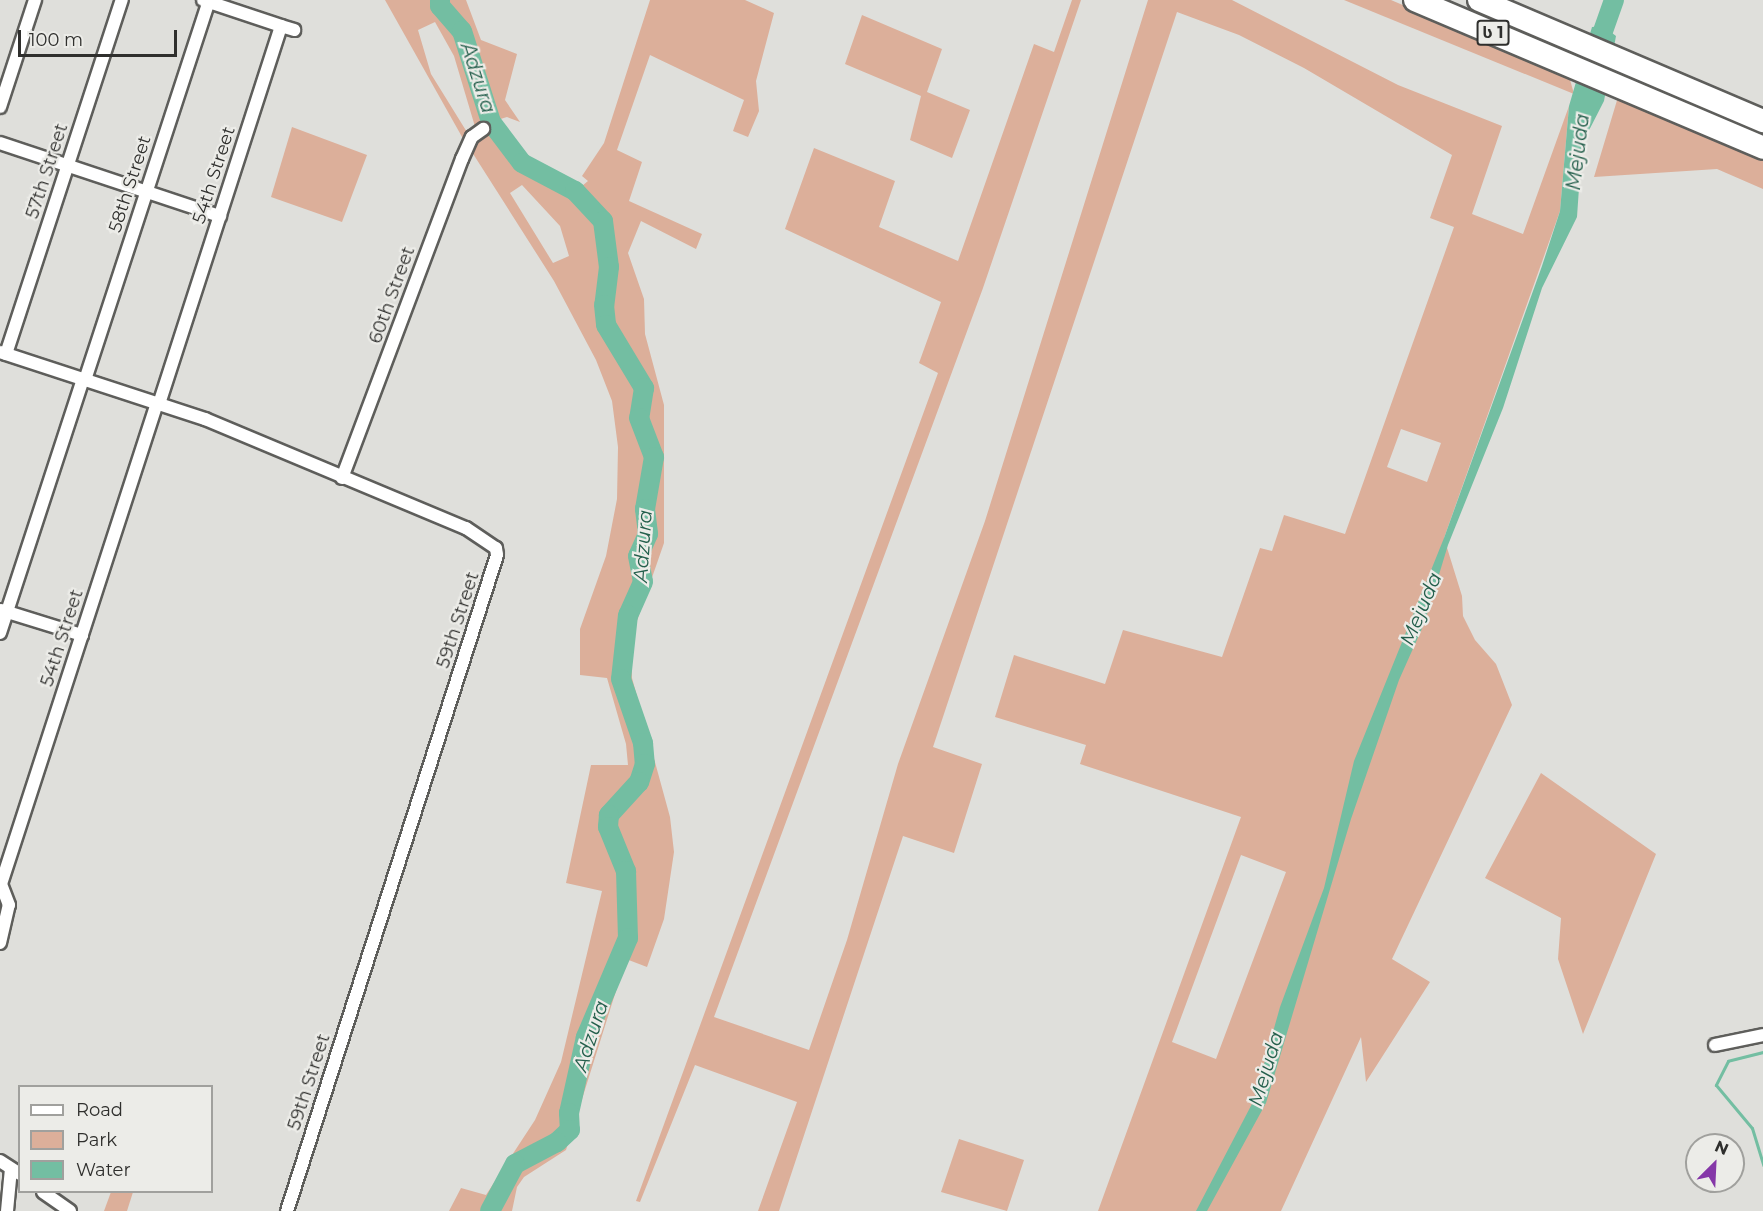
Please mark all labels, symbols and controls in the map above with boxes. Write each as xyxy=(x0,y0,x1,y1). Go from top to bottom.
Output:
scale bar xyxy=(21,18,180,56)
road number: ს 1 xyxy=(1476,20,1510,46)
text: 100 m xyxy=(29,29,83,51)
water label: Adzura xyxy=(455,40,501,116)
water label: Mejuda xyxy=(1561,112,1595,192)
street label: 57th Street xyxy=(21,121,73,221)
street label: 54th Street xyxy=(188,124,240,226)
street label: 58th Street xyxy=(104,133,156,235)
street label: 60th Street xyxy=(364,244,420,346)
water label: Adzura xyxy=(628,509,658,583)
street label: 59th Street xyxy=(432,569,484,671)
water label: Mejuda xyxy=(1395,569,1447,649)
street label: 54th Street xyxy=(36,587,88,689)
water label: Adzura xyxy=(568,998,614,1074)
water label: Mejuda xyxy=(1243,1029,1289,1109)
street label: 59th Street xyxy=(283,1031,335,1133)
legend xyxy=(18,1085,213,1193)
text: Road xyxy=(76,1099,123,1121)
text: Park xyxy=(76,1129,117,1151)
north arrow xyxy=(1685,1133,1745,1193)
text: N xyxy=(1712,1137,1731,1159)
text: Water xyxy=(76,1159,131,1181)

